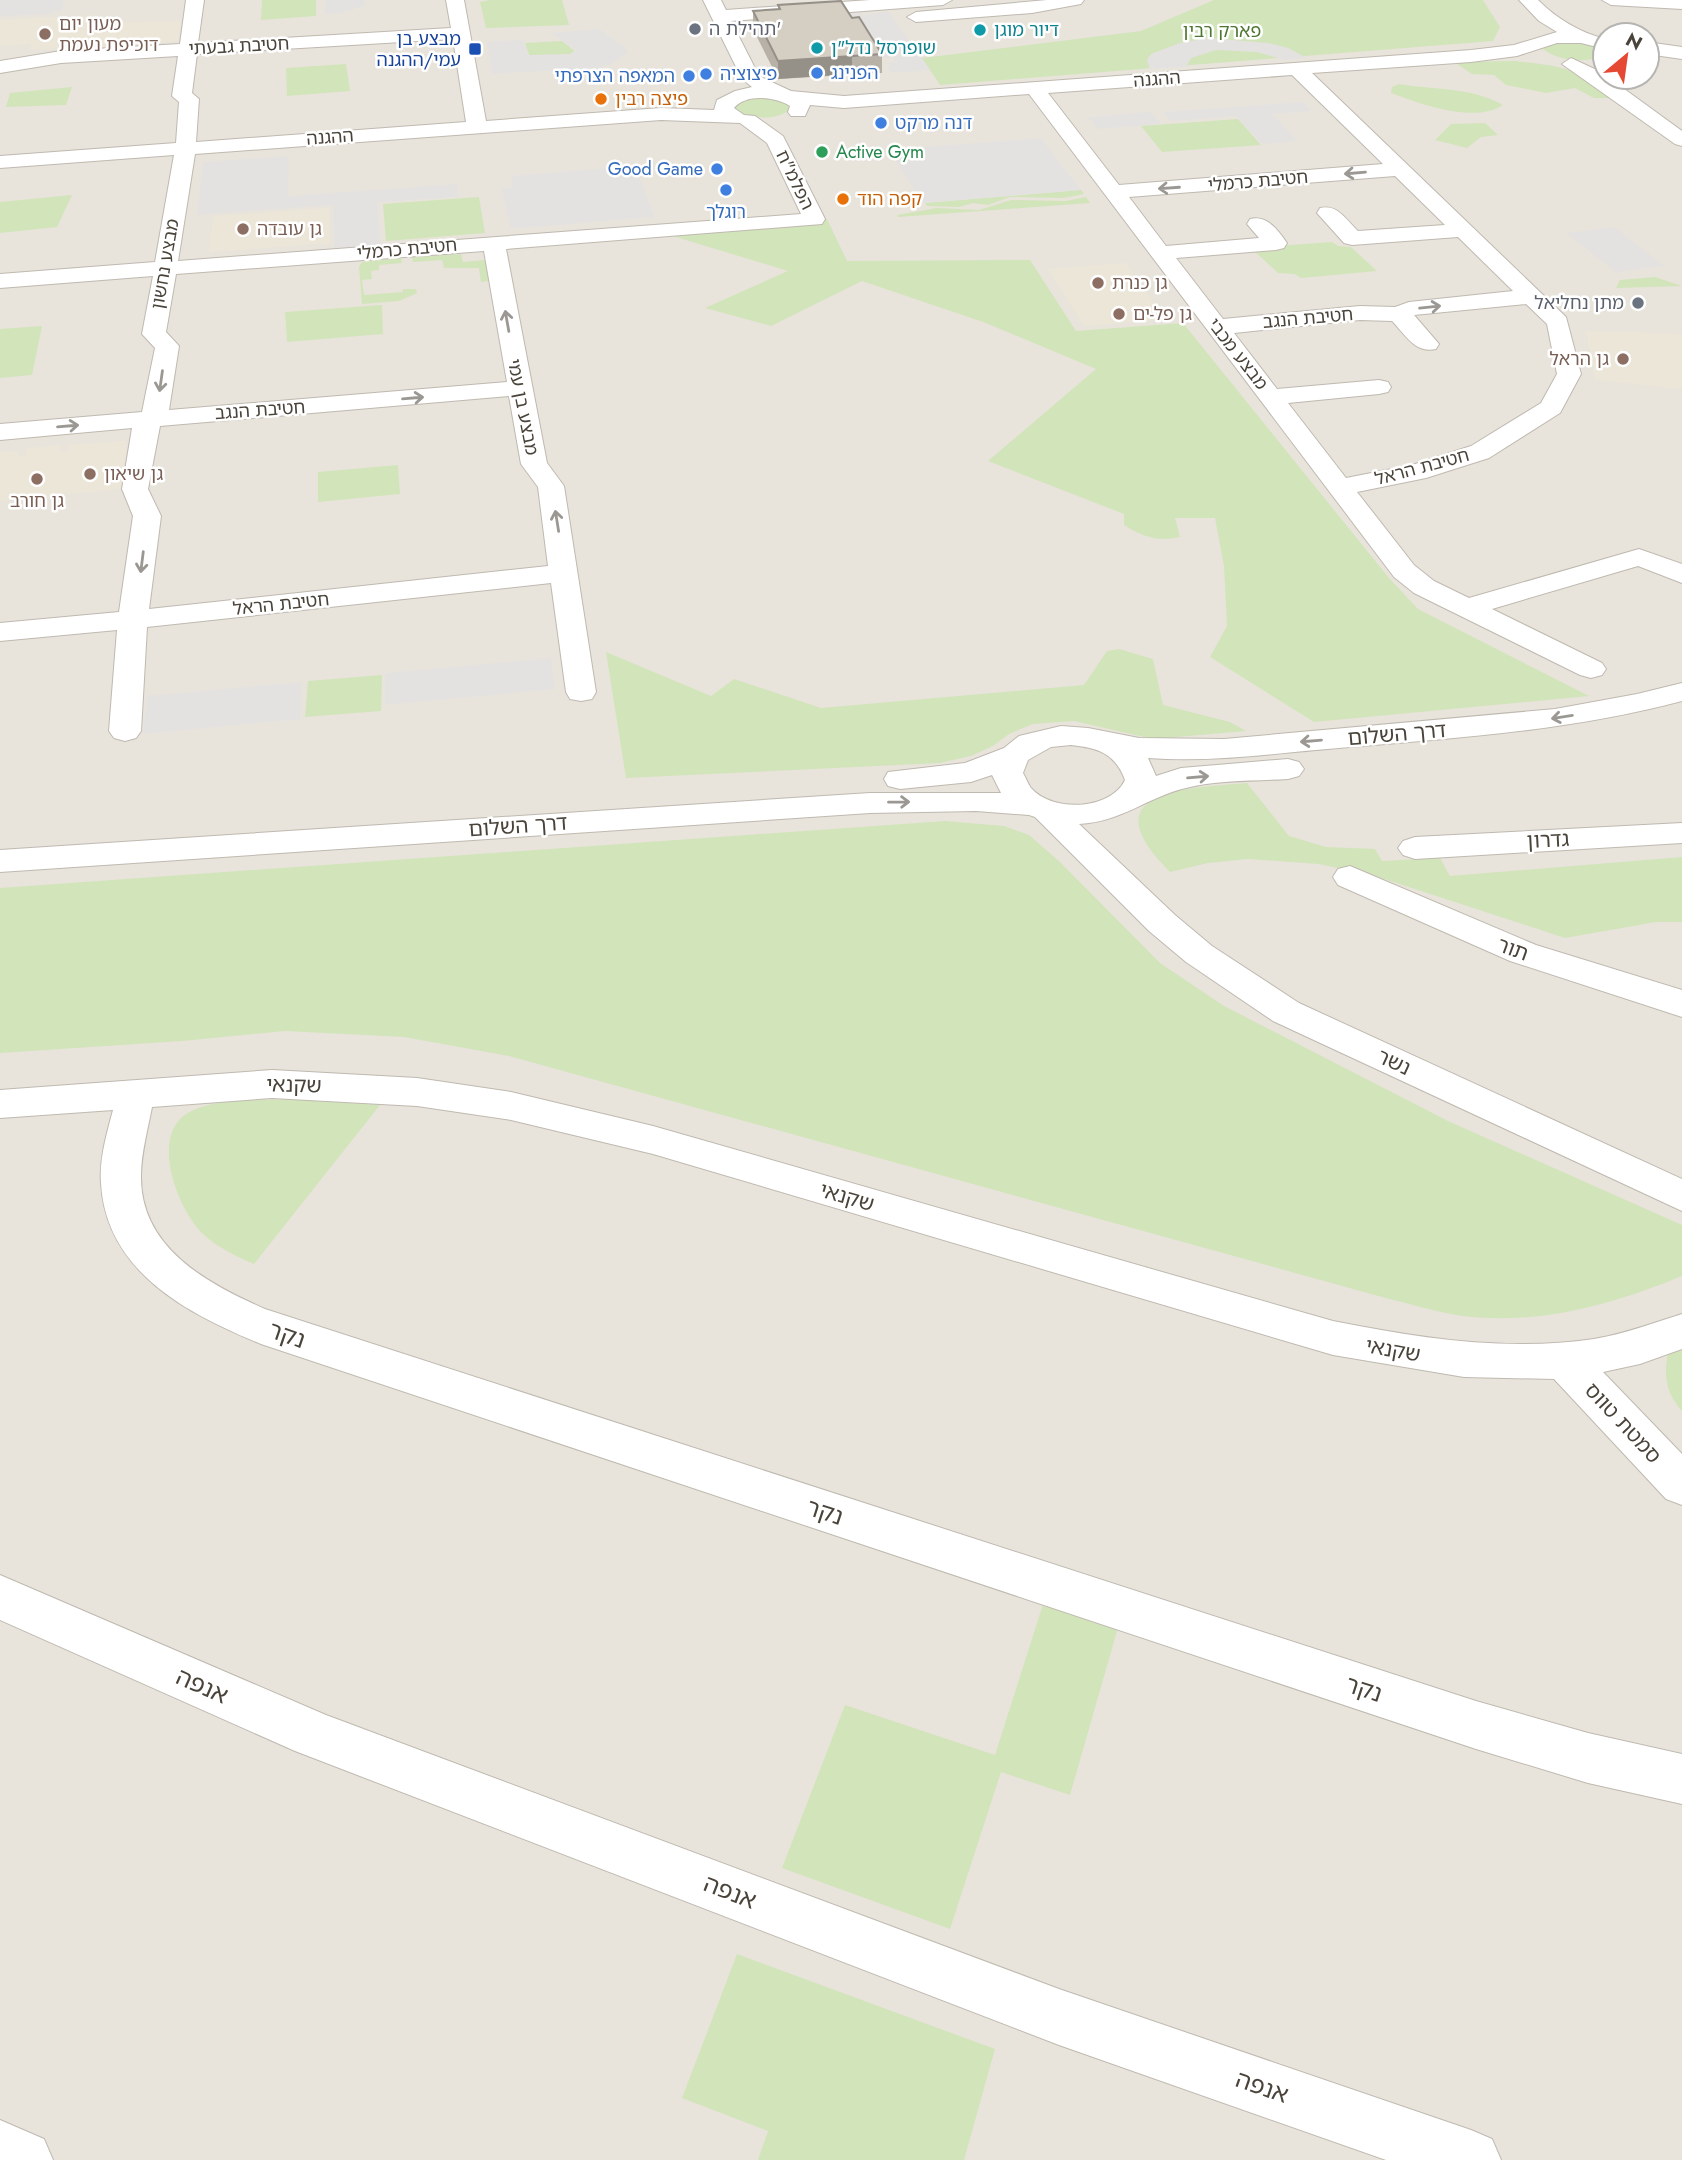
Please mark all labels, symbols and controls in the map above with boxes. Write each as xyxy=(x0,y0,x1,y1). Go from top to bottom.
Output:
place label: מעון יום דוכיפת נעמת xyxy=(59,11,159,58)
place label: תהילת ה' xyxy=(709,16,781,42)
place label: דיור מוגן xyxy=(994,17,1059,43)
park label: פארק רבין xyxy=(1183,18,1261,44)
marker: תהילת ה' xyxy=(687,21,703,37)
north arrow xyxy=(1591,21,1661,91)
marker: דיור מוגן xyxy=(972,22,988,38)
marker: מעון יום דוכיפת נעמת xyxy=(37,26,53,42)
place label: מבצע בן עמי/ההגנה xyxy=(376,26,461,73)
text: N xyxy=(1621,26,1647,57)
street label: חטיבת גבעתי xyxy=(188,30,290,62)
place label: שופרסל נדל"ן xyxy=(831,35,936,61)
marker: שופרסל נדל"ן xyxy=(809,40,825,56)
marker: מבצע בן עמי/ההגנה xyxy=(467,41,483,57)
place label: הפנינג xyxy=(831,60,879,86)
place label: פיצוציה xyxy=(720,61,777,87)
place label: המאפה הצרפתי xyxy=(555,63,675,89)
street label: ההגנה xyxy=(1132,64,1182,94)
marker: הפנינג xyxy=(809,65,825,81)
marker: פיצוציה xyxy=(698,66,714,82)
marker: המאפה הצרפתי xyxy=(681,68,697,84)
place label: פיצה רבין xyxy=(615,86,688,112)
marker: פיצה רבין xyxy=(593,91,609,107)
place label: דנה מרקט xyxy=(895,110,972,136)
marker: דנה מרקט xyxy=(873,115,889,131)
street label: ההגנה xyxy=(305,122,355,152)
place label: Active Gym xyxy=(836,139,924,165)
marker: Active Gym xyxy=(814,144,830,160)
street label: הפלמ"ח xyxy=(769,146,821,214)
place label: Good Game xyxy=(608,156,703,182)
marker: Good Game xyxy=(709,161,725,177)
street label: חטיבת כרמלי xyxy=(1207,164,1309,198)
one-way arrow xyxy=(1344,167,1367,180)
marker: רוגלך xyxy=(718,182,734,198)
one-way arrow xyxy=(1158,182,1180,195)
place label: קפה הוד xyxy=(857,186,922,212)
marker: קפה הוד xyxy=(835,191,851,207)
place label: רוגלך xyxy=(706,199,746,225)
place label: גן עובדה xyxy=(257,216,322,242)
street label: מבצע נחשון xyxy=(144,217,186,311)
marker: גן עובדה xyxy=(235,221,251,237)
street label: חטיבת כרמלי xyxy=(356,232,458,266)
place label: גן כנרת xyxy=(1112,270,1168,296)
marker: גן כנרת xyxy=(1090,275,1106,291)
place label: מתן נחליאל xyxy=(1534,290,1624,316)
marker: מתן נחליאל xyxy=(1630,295,1646,311)
one-way arrow xyxy=(1418,300,1441,313)
place label: גן פל-ים xyxy=(1133,301,1192,327)
street label: חטיבת הנגב xyxy=(1262,301,1354,335)
marker: גן פל-ים xyxy=(1111,306,1127,322)
one-way arrow xyxy=(500,310,514,333)
street label: מבצע מכבי xyxy=(1202,313,1274,395)
place label: גן הראל xyxy=(1550,346,1609,372)
marker: גן הראל xyxy=(1615,351,1631,367)
street label: מבצע בן עמי xyxy=(501,357,545,458)
one-way arrow xyxy=(154,369,167,392)
one-way arrow xyxy=(401,391,424,404)
street label: חטיבת הנגב xyxy=(214,394,306,426)
one-way arrow xyxy=(56,419,79,432)
street label: חטיבת הראל xyxy=(1372,442,1472,492)
place label: גן שיאון xyxy=(104,461,163,487)
marker: גן שיאון xyxy=(82,466,98,482)
marker: גן חורב xyxy=(29,471,45,487)
place label: גן חורב xyxy=(10,488,64,514)
one-way arrow xyxy=(550,510,563,533)
one-way arrow xyxy=(135,550,148,573)
street label: חטיבת הראל xyxy=(231,586,331,622)
one-way arrow xyxy=(1551,711,1574,724)
street label: דרך השלום xyxy=(1346,715,1448,753)
one-way arrow xyxy=(1300,735,1323,748)
one-way arrow xyxy=(1186,770,1209,783)
one-way arrow xyxy=(888,796,911,809)
street label: דרך השלום xyxy=(468,808,568,844)
street label: גדרון xyxy=(1526,824,1570,856)
street label: תור xyxy=(1493,930,1533,968)
street label: נשר xyxy=(1372,1041,1416,1083)
street label: שקנאי xyxy=(266,1070,322,1100)
street label: שקנאי xyxy=(816,1175,878,1219)
street label: נקר xyxy=(264,1312,310,1357)
street label: שקנאי xyxy=(1363,1330,1423,1370)
street label: סמטת טווס xyxy=(1578,1376,1668,1470)
street label: נקר xyxy=(802,1489,848,1534)
street label: אנפה xyxy=(171,1659,234,1712)
street label: נקר xyxy=(1341,1666,1387,1711)
street label: אנפה xyxy=(699,1866,762,1918)
street label: אנפה xyxy=(1231,2061,1293,2112)

